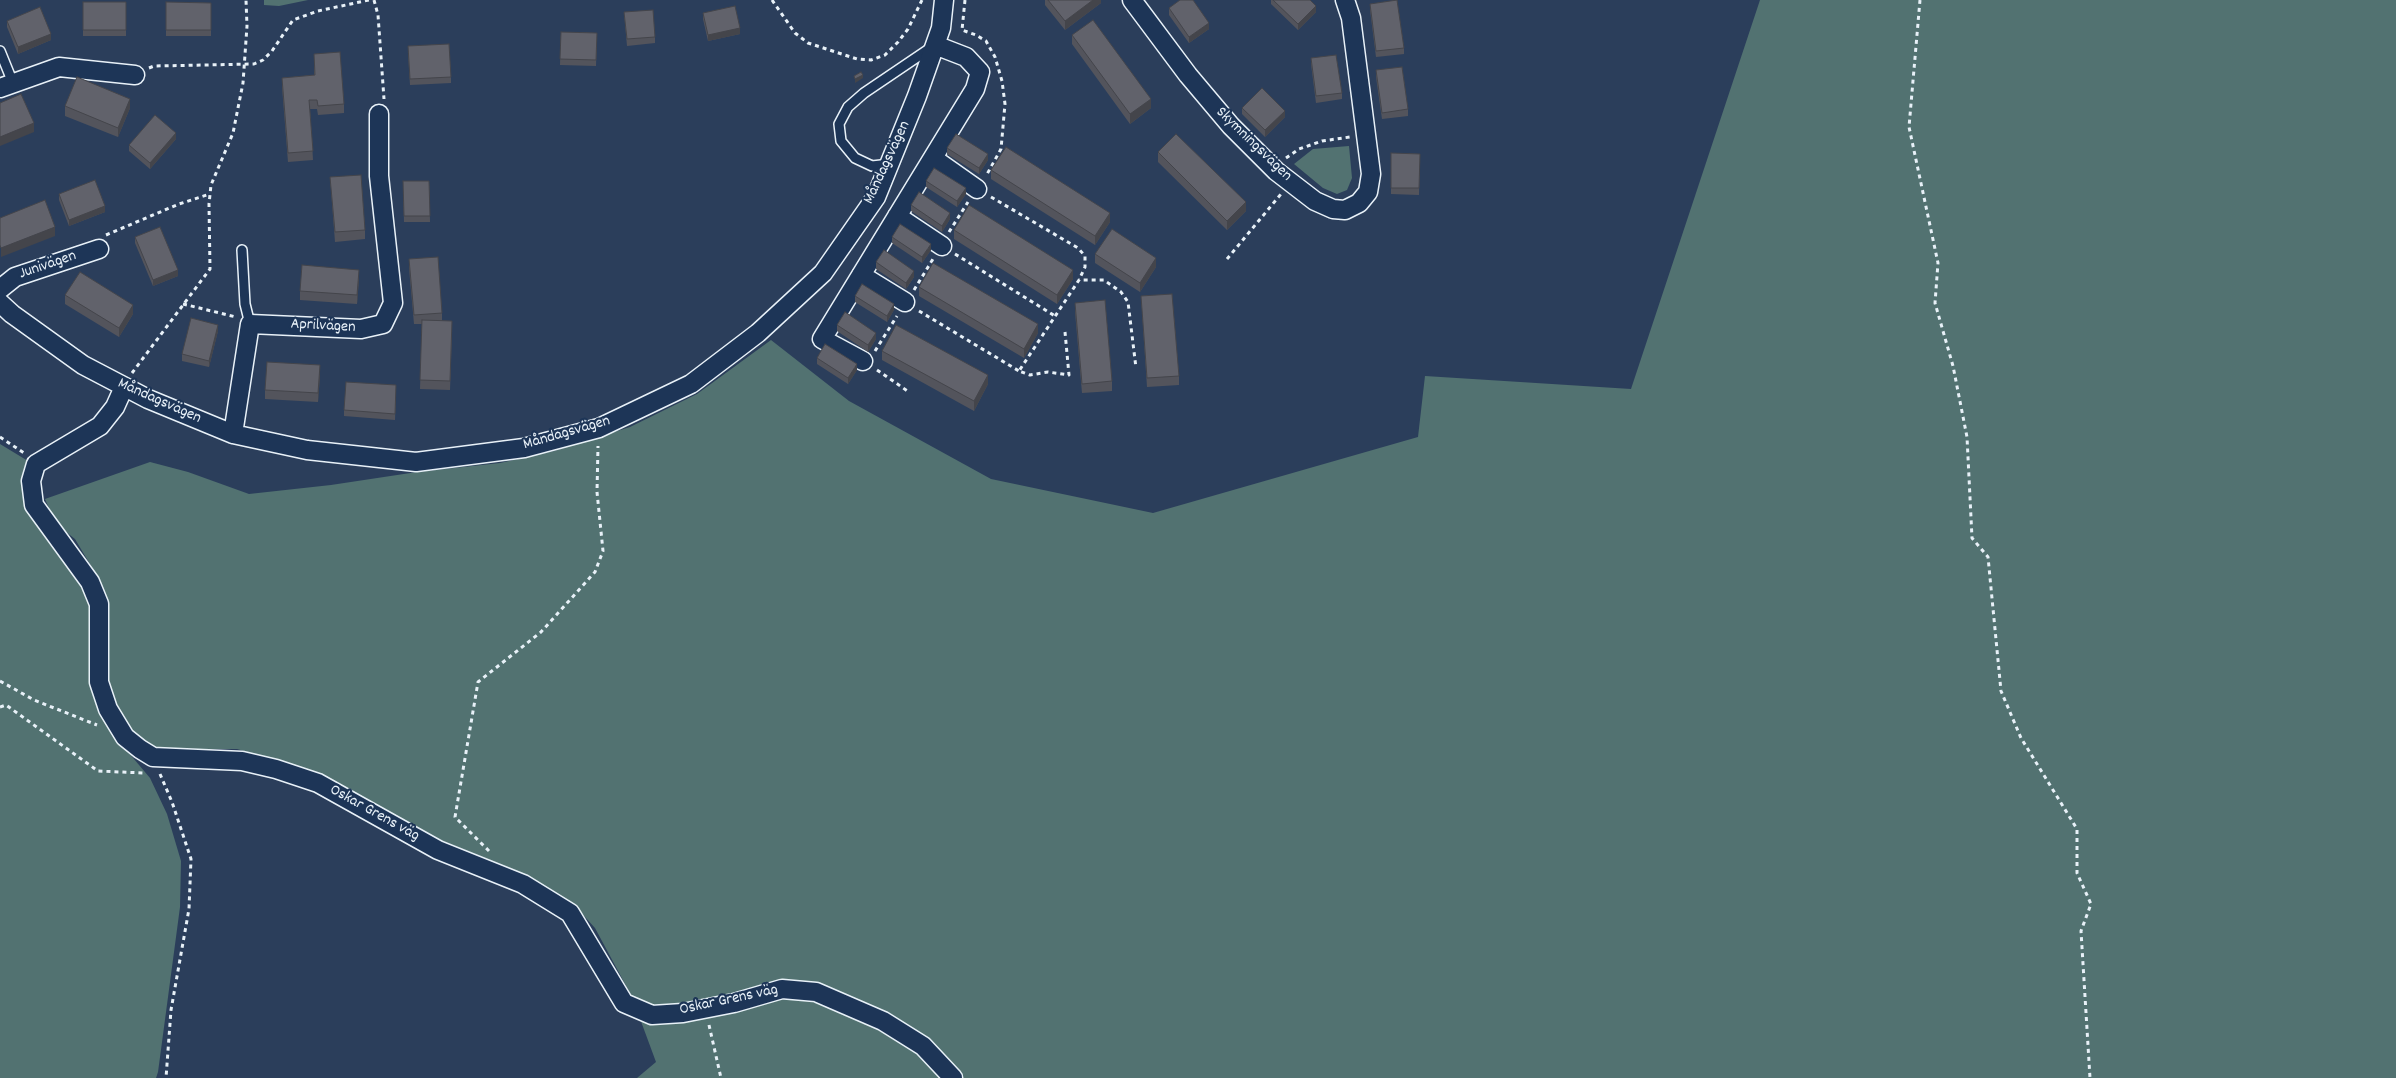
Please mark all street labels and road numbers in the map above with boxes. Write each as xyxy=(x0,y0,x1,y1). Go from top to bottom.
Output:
street label: Skymningsvägen xyxy=(1211,104,1295,186)
street label: Måndagsvägen xyxy=(860,118,916,208)
street label: Junivägen xyxy=(17,247,79,285)
street label: Aprilvägen xyxy=(290,316,356,338)
street label: Måndagsvägen xyxy=(114,375,204,429)
street label: Måndagsvägen xyxy=(521,412,613,456)
street label: Oskar Grens väg xyxy=(326,781,422,847)
street label: Oskar Grens väg xyxy=(678,981,780,1021)

